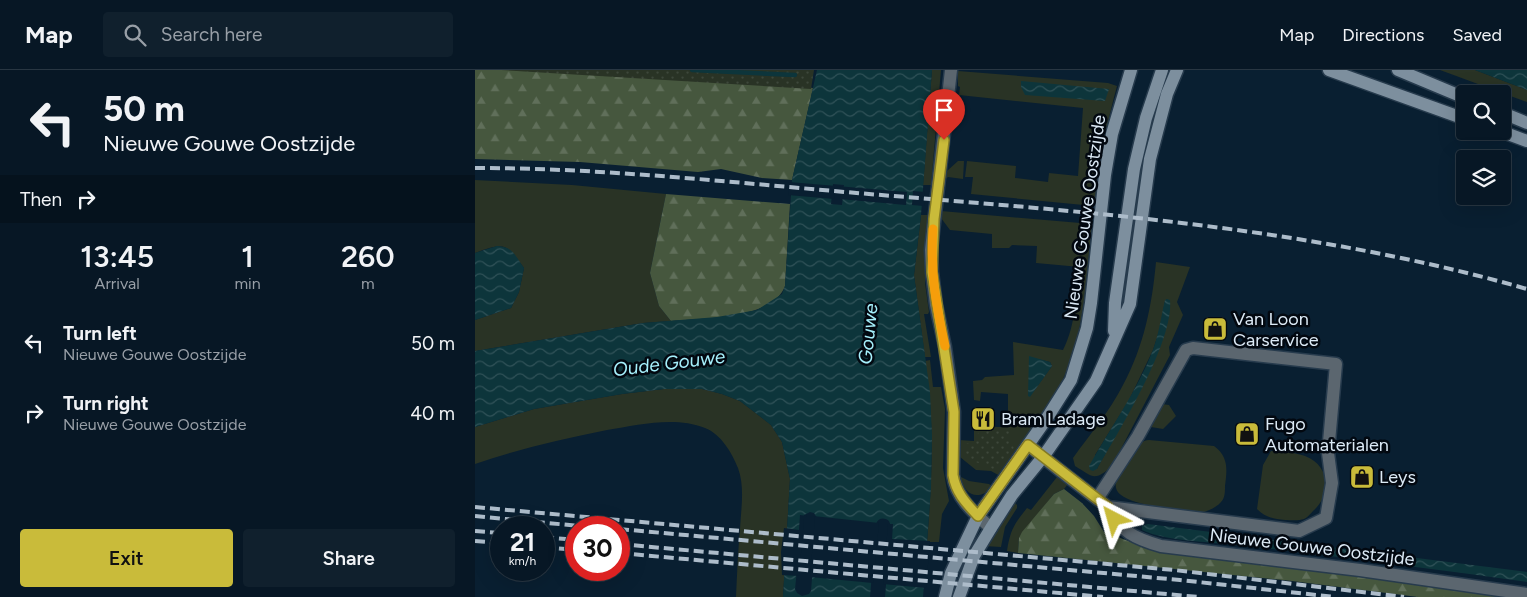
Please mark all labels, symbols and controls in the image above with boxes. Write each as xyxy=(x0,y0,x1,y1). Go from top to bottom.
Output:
search box xyxy=(103,12,453,57)
text: Map xyxy=(25,20,73,49)
icon: search xyxy=(121,21,149,49)
text: Search here xyxy=(161,23,262,46)
text: Map xyxy=(1279,24,1314,46)
text: Directions xyxy=(1342,24,1424,46)
text: Saved xyxy=(1452,24,1502,46)
map controls xyxy=(1456,85,1511,205)
button: search xyxy=(1456,85,1511,140)
text: 50 m xyxy=(103,88,185,130)
pin xyxy=(923,89,965,140)
icon: left xyxy=(20,90,85,155)
icon: arrive xyxy=(930,96,958,124)
street label: Nieuwe Gouwe Oostzijde xyxy=(1060,113,1110,321)
text: Nieuwe Gouwe Oostzijde xyxy=(103,130,355,157)
button: layers xyxy=(1456,150,1511,205)
icon: right xyxy=(72,185,100,213)
text: Then xyxy=(20,188,62,211)
text: 13:45 xyxy=(80,238,154,275)
text: 1 xyxy=(241,238,254,275)
text: 260 xyxy=(341,238,395,275)
text: Arrival xyxy=(95,274,140,293)
text: min xyxy=(234,274,261,293)
text: m xyxy=(361,274,375,293)
water label: Gouwe xyxy=(853,302,883,366)
place label: Van Loon Carservice xyxy=(1233,308,1319,351)
shop icon: Van Loon Carservice xyxy=(1202,316,1228,342)
text: Turn left xyxy=(63,322,137,345)
icon: left xyxy=(20,329,48,357)
text: 50 m xyxy=(411,332,455,355)
text: Nieuwe Gouwe Oostzijde xyxy=(63,345,246,364)
water label: Oude Gouwe xyxy=(612,345,727,381)
text: Turn right xyxy=(63,392,149,415)
icon: right xyxy=(20,399,48,427)
text: 40 m xyxy=(410,402,455,425)
restaurant icon: Bram Ladage xyxy=(970,406,996,432)
place label: Bram Ladage xyxy=(1001,408,1106,430)
place label: Fugo Automaterialen xyxy=(1265,413,1389,456)
text: Nieuwe Gouwe Oostzijde xyxy=(63,415,246,434)
shop icon: Fugo Automaterialen xyxy=(1234,421,1260,447)
shop icon: Leys xyxy=(1349,464,1375,490)
place label: Leys xyxy=(1379,466,1416,488)
position arrow xyxy=(1087,492,1139,544)
speed limit sign: 30 xyxy=(565,516,630,581)
street label: Nieuwe Gouwe Oostzijde xyxy=(1208,524,1416,571)
text: 21 xyxy=(510,527,535,557)
button: Exit xyxy=(20,529,233,587)
button: Share xyxy=(243,529,455,587)
text: km/h xyxy=(509,554,536,568)

